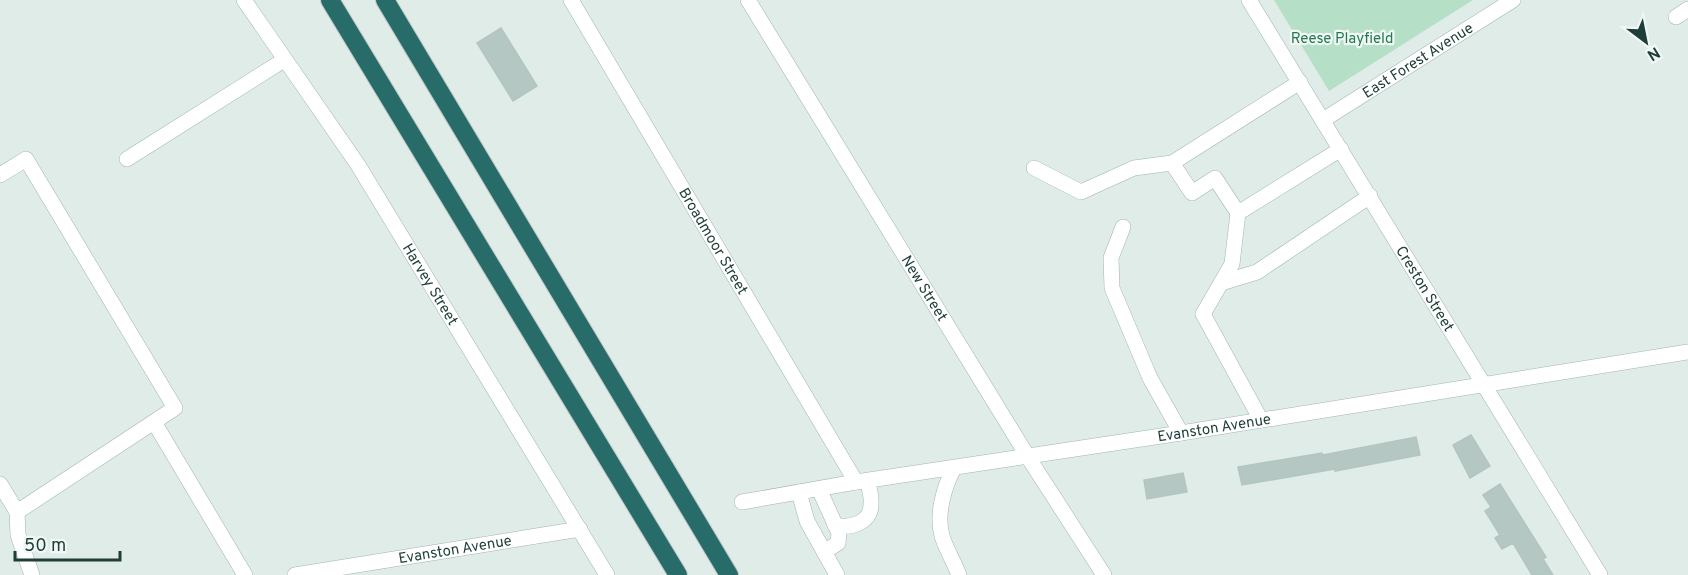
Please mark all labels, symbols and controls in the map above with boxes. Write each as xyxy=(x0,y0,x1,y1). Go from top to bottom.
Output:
north arrow xyxy=(1616,12,1676,72)
street label: East Forest Avenue xyxy=(1360,19,1477,104)
park label: Reese Playfield xyxy=(1291,30,1393,49)
text: N xyxy=(1643,41,1663,65)
street label: Broadmoor Street xyxy=(673,185,751,299)
street label: Harvey Street xyxy=(397,241,461,329)
street label: Creston Street xyxy=(1390,243,1457,336)
street label: New Street xyxy=(896,252,951,326)
street label: Evanston Avenue xyxy=(1156,411,1272,447)
scale bar xyxy=(15,524,120,562)
street label: Evanston Avenue xyxy=(397,532,513,569)
text: 50 m xyxy=(24,535,66,558)

